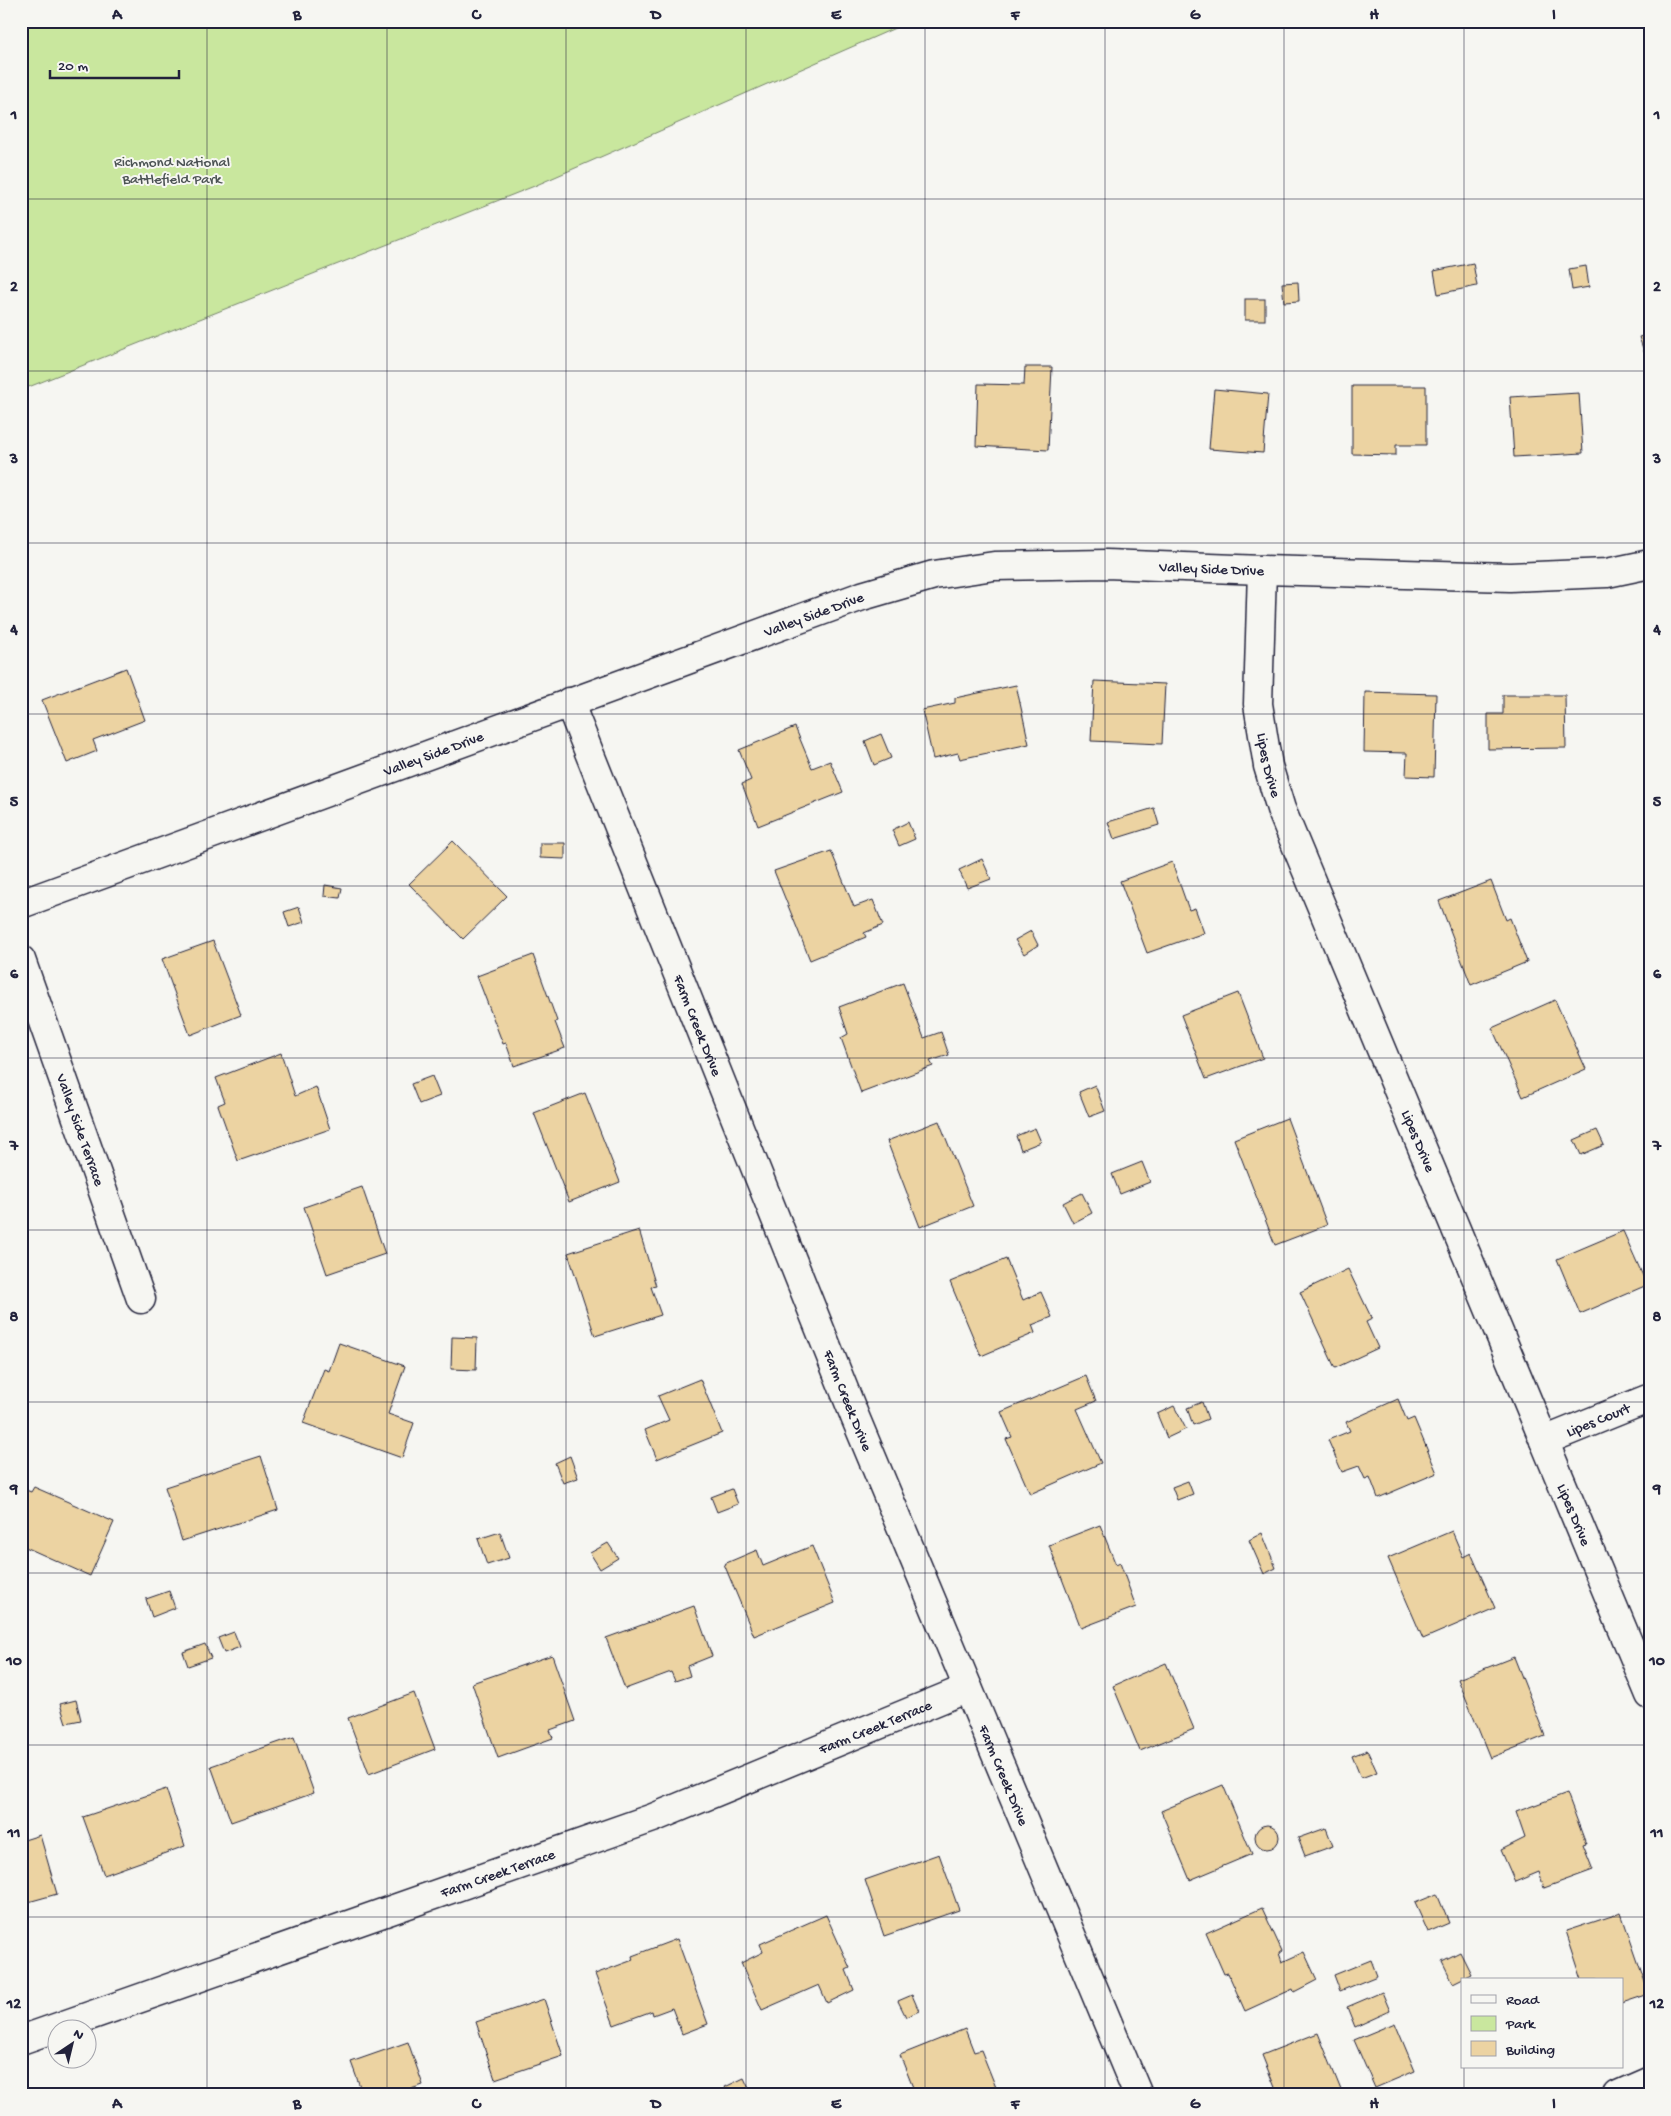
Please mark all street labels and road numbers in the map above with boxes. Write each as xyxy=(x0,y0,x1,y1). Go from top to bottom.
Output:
street label: Valley Side Drive xyxy=(1158,559,1265,581)
street label: Valley Side Drive xyxy=(761,589,867,642)
street label: Valley Side Drive xyxy=(381,728,487,782)
street label: Lipes Drive xyxy=(1252,732,1284,800)
street label: Farm Creek Drive xyxy=(668,972,725,1079)
street label: Valley Side Terrace xyxy=(51,1071,107,1189)
street label: Lipes Drive xyxy=(1396,1108,1438,1175)
street label: Farm Creek Drive xyxy=(818,1347,875,1454)
street label: Lipes Court xyxy=(1564,1399,1635,1442)
street label: Lipes Drive xyxy=(1552,1481,1594,1549)
street label: Farm Creek Terrace xyxy=(816,1697,935,1760)
street label: Farm Creek Drive xyxy=(973,1722,1032,1829)
street label: Farm Creek Terrace xyxy=(438,1846,558,1903)

